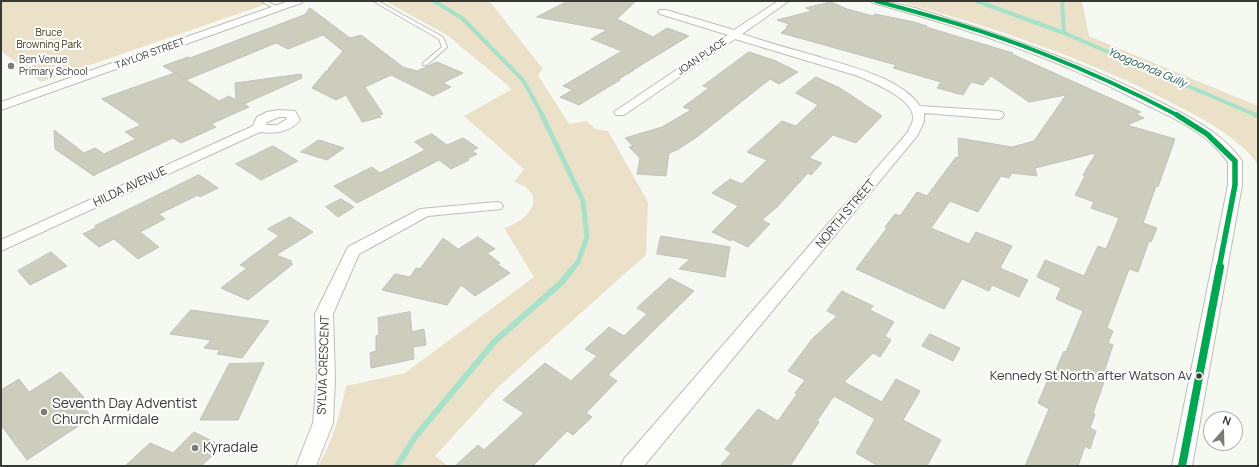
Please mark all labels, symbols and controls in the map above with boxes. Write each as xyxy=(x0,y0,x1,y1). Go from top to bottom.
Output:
park label: Bruce Browning Park xyxy=(16,27,82,50)
street label: TAYLOR STREET xyxy=(114,36,186,72)
street label: JOAN PLACE xyxy=(675,36,729,78)
water label: Yoogoonda Gully xyxy=(1106,45,1188,91)
place label: Ben Venue Primary School xyxy=(19,54,88,78)
marker: Ben Venue Primary School xyxy=(6,61,16,71)
street label: HILDA AVENUE xyxy=(91,164,169,210)
street label: NORTH STREET xyxy=(813,177,879,251)
street label: SYLVIA CRESCENT xyxy=(315,315,333,415)
place label: Kennedy St North after Watson Av xyxy=(990,368,1192,384)
marker: Kennedy St North after Watson Av xyxy=(1194,371,1204,381)
place label: Seventh Day Adventist Church Armidale xyxy=(52,396,197,428)
marker: Seventh Day Adventist Church Armidale xyxy=(39,407,49,417)
north arrow xyxy=(1203,411,1243,451)
text: N xyxy=(1221,412,1233,429)
place label: Kyradale xyxy=(203,440,258,456)
marker: Kyradale xyxy=(190,443,200,453)

